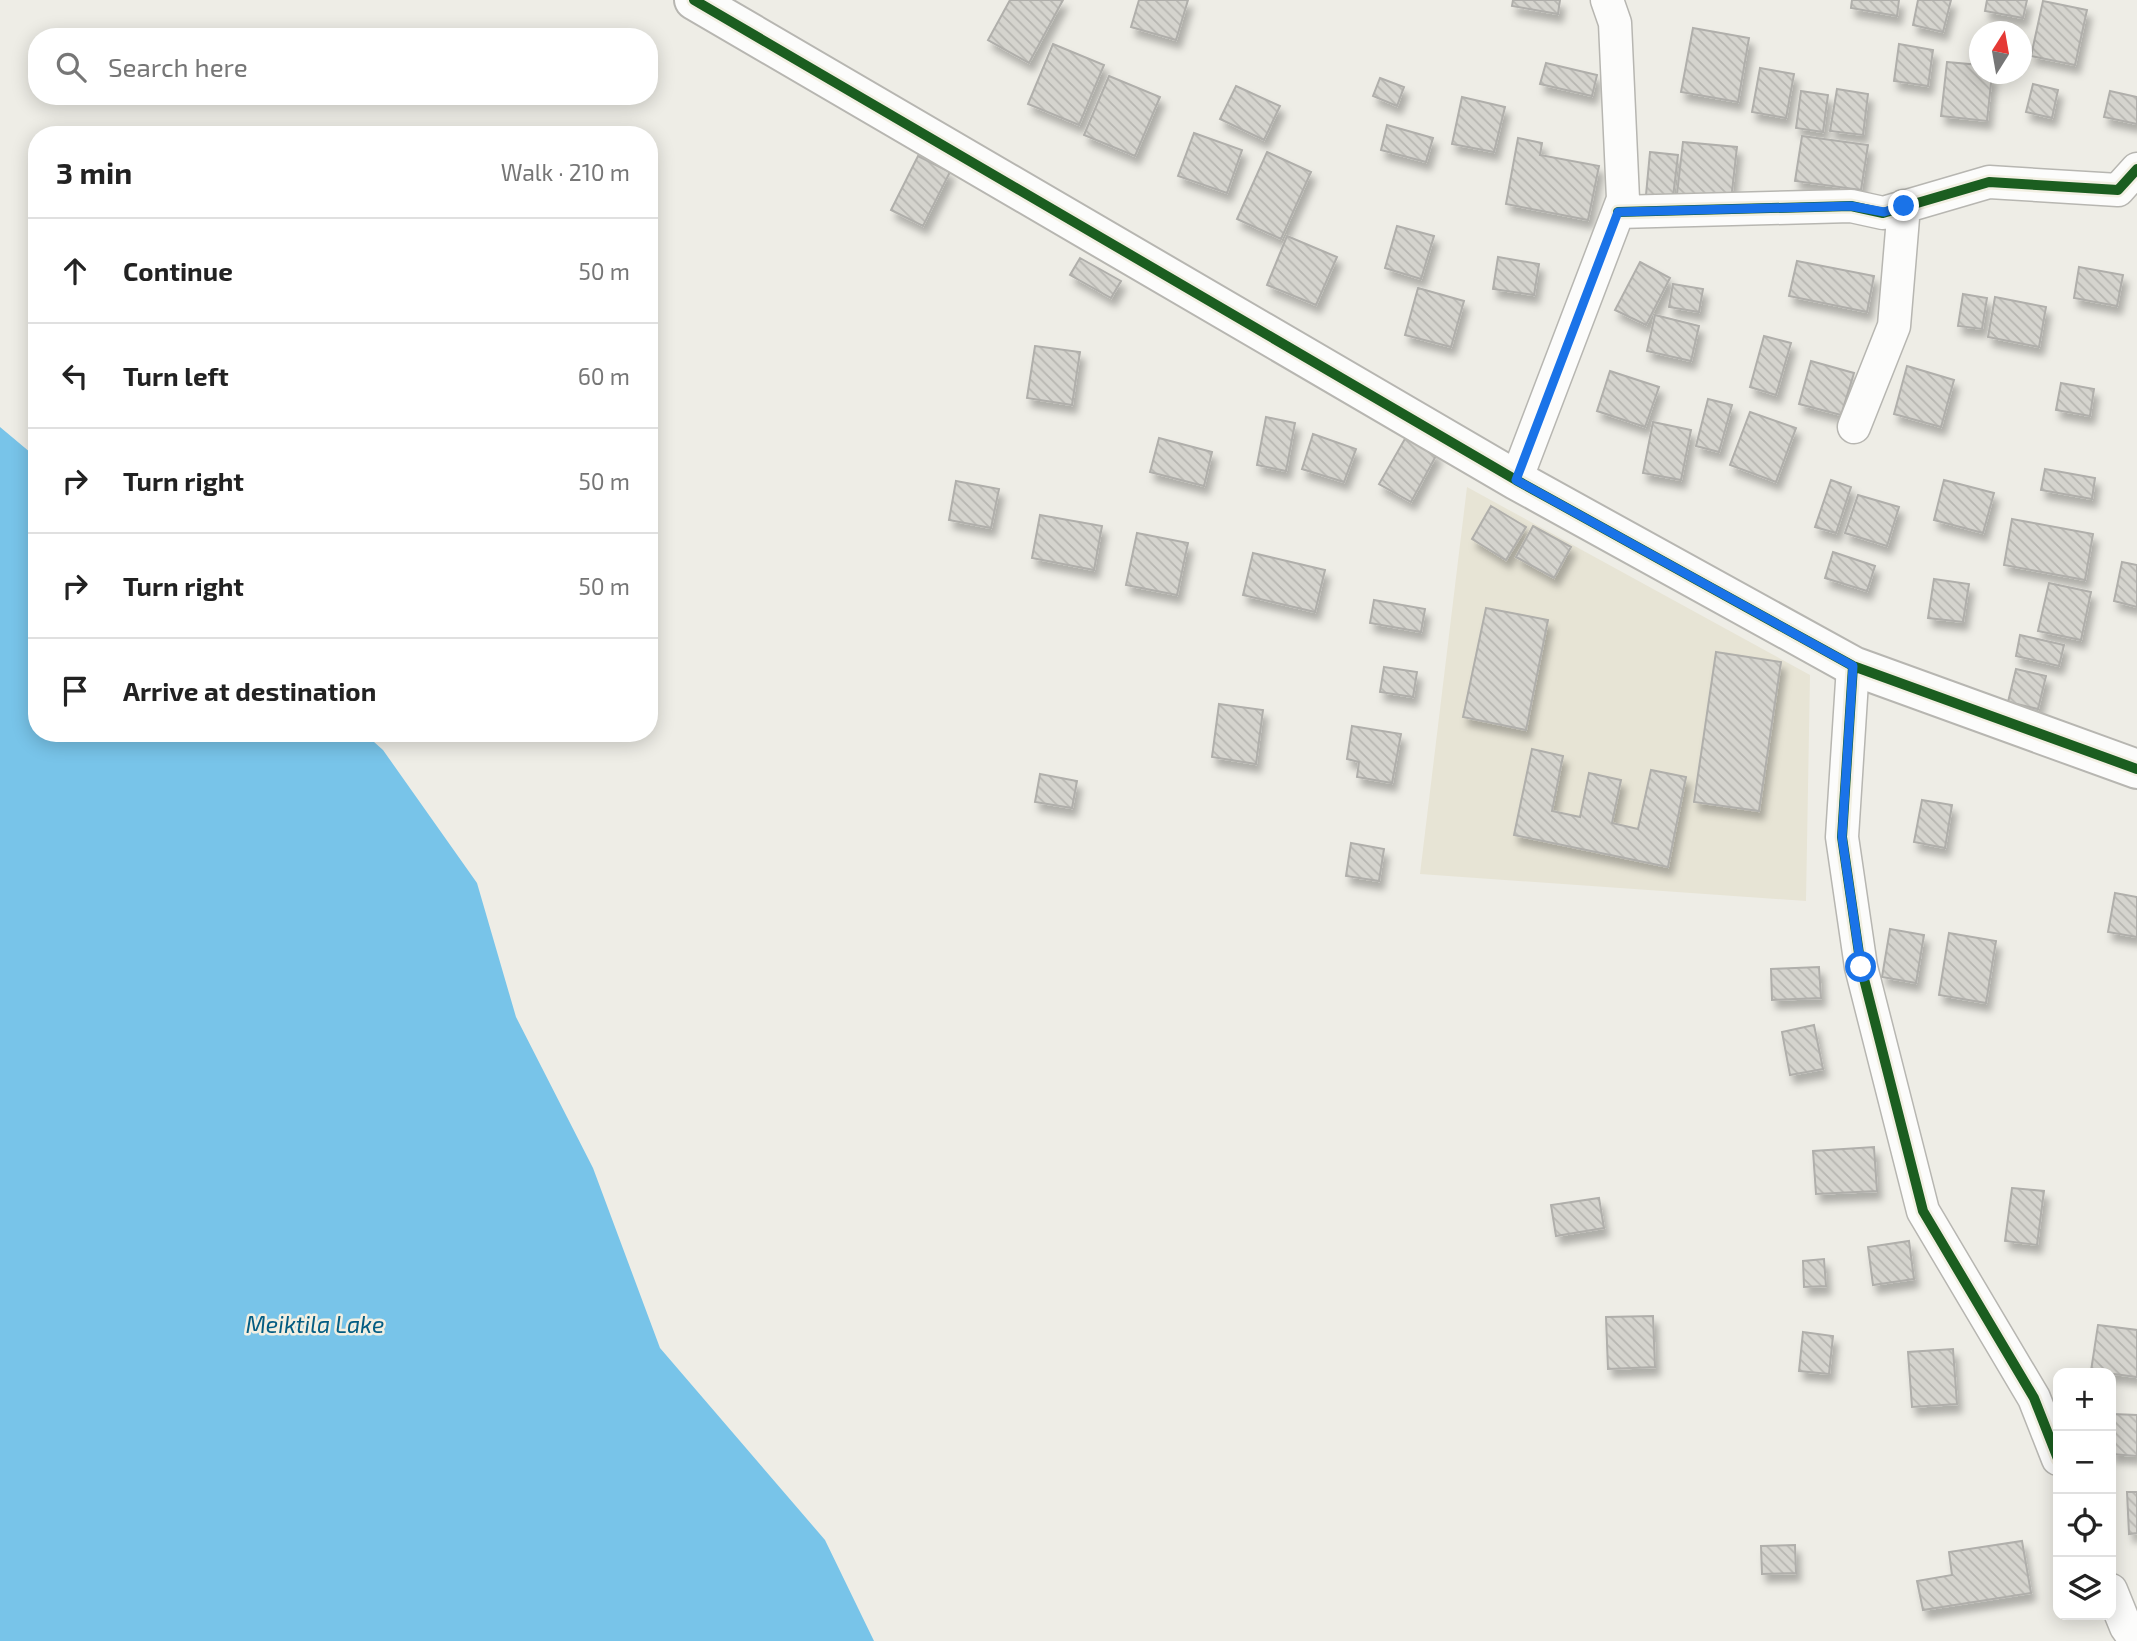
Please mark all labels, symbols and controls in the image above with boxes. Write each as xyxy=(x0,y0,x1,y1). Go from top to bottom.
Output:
north arrow xyxy=(1969,21,2032,84)
search box xyxy=(28,28,658,105)
icon: search xyxy=(52,48,90,86)
text: Search here xyxy=(108,51,248,82)
text: 3 min xyxy=(56,154,132,190)
text: Walk · 210 m xyxy=(501,158,630,186)
route end xyxy=(1888,190,1919,221)
icon: ahead xyxy=(56,252,94,290)
text: Continue xyxy=(123,255,233,286)
text: 50 m xyxy=(579,257,630,285)
icon: left xyxy=(56,357,94,395)
text: Turn left xyxy=(123,360,229,391)
text: 60 m xyxy=(578,362,630,390)
icon: right xyxy=(56,462,94,500)
text: Turn right xyxy=(123,465,244,496)
text: 50 m xyxy=(579,467,630,495)
icon: right xyxy=(56,567,94,605)
text: Turn right xyxy=(123,570,244,601)
text: 50 m xyxy=(579,572,630,600)
icon: arrive xyxy=(56,672,94,710)
text: Arrive at destination xyxy=(123,675,376,706)
route start xyxy=(1845,951,1876,982)
water label: Meiktila Lake xyxy=(246,1310,384,1338)
map controls xyxy=(2053,1368,2116,1620)
button: + xyxy=(2053,1368,2116,1431)
button: − xyxy=(2053,1431,2116,1494)
button: locate xyxy=(2053,1494,2116,1557)
button: layers xyxy=(2053,1557,2116,1620)

